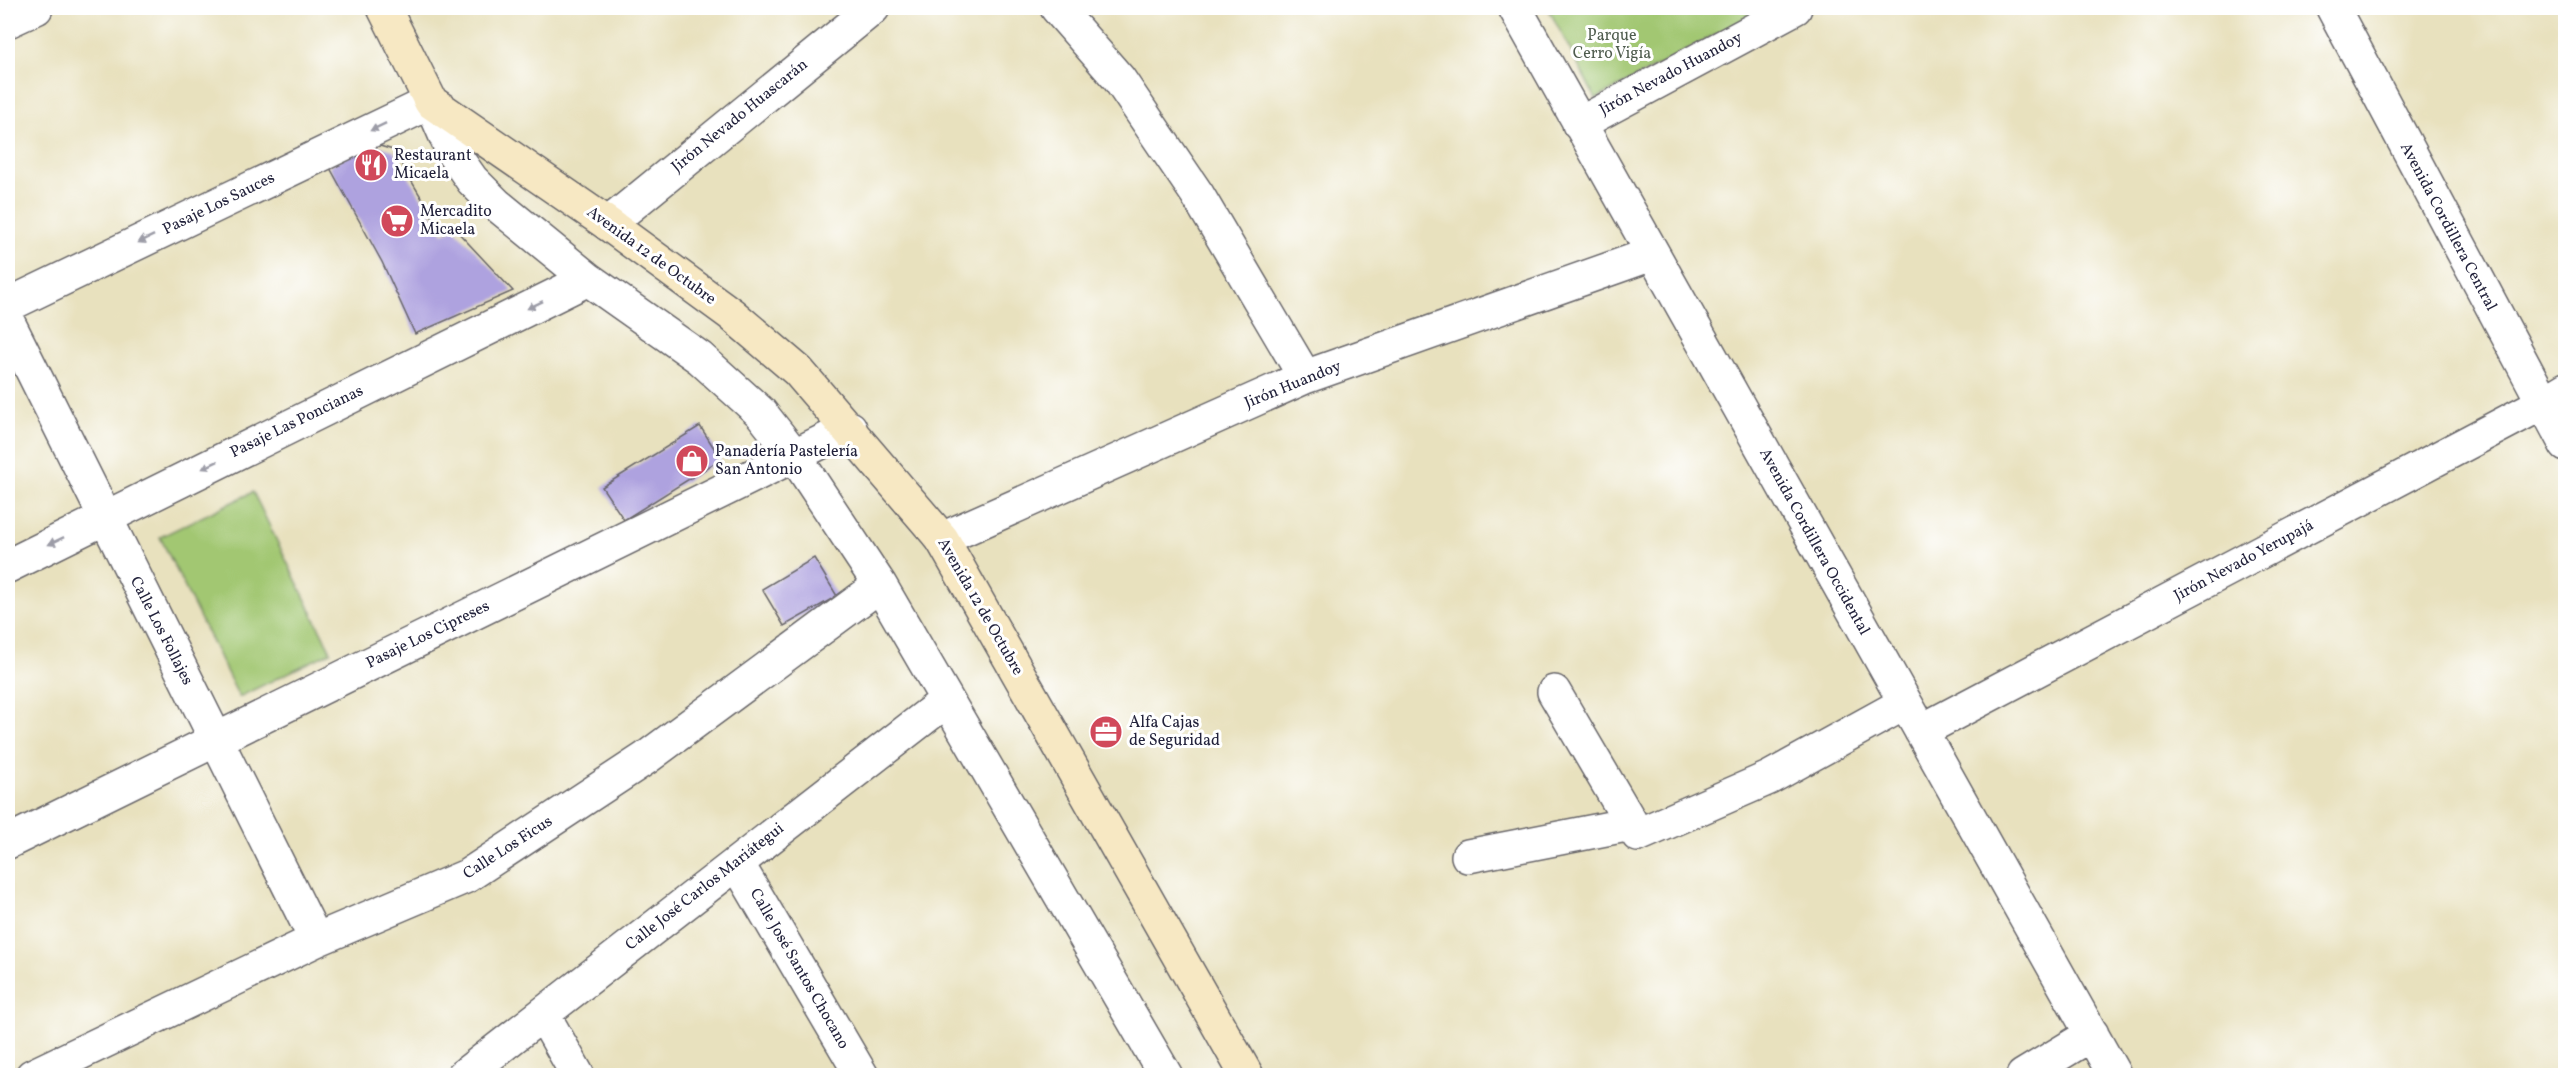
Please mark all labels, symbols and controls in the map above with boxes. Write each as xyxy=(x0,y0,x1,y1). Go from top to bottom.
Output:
park label: Parque Cerro Vigía xyxy=(1573,25,1651,65)
street label: Jirón Nevado Huandoy xyxy=(1596,27,1747,121)
street label: Jirón Nevado Huascarán xyxy=(667,54,813,178)
one-way arrow xyxy=(370,123,387,132)
street label: Avenida Cordillera Central xyxy=(2394,139,2502,315)
place label: Restaurant Micaela xyxy=(394,145,472,185)
restaurant icon: Restaurant Micaela xyxy=(353,147,389,183)
street label: Pasaje Los Sauces xyxy=(159,167,279,241)
place label: Mercadito Micaela xyxy=(420,201,492,241)
street label: Avenida 12 de Octubre xyxy=(582,202,720,310)
supermarket icon: Mercadito Micaela xyxy=(379,203,415,239)
one-way arrow xyxy=(137,234,154,243)
one-way arrow xyxy=(527,300,544,309)
street label: Jirón Huandoy xyxy=(1241,355,1345,414)
street label: Pasaje Las Poncianas xyxy=(227,380,367,464)
place label: Panadería Pastelería San Antonio xyxy=(715,441,858,481)
shop icon: Panadería Pastelería San Antonio xyxy=(674,443,710,479)
street label: Avenida Cordillera Occidental xyxy=(1753,445,1875,640)
one-way arrow xyxy=(201,461,218,470)
street label: Jirón Nevado Yerupajá xyxy=(2170,515,2318,607)
street label: Avenida 12 de Octubre xyxy=(932,534,1028,680)
one-way arrow xyxy=(47,536,65,546)
street label: Calle Los Follajes xyxy=(124,573,198,689)
street label: Pasaje Los Cipreses xyxy=(363,595,494,674)
place label: Alfa Cajas de Seguridad xyxy=(1129,712,1220,752)
office icon: Alfa Cajas de Seguridad xyxy=(1088,714,1124,750)
street label: Calle Los Ficus xyxy=(459,811,557,885)
street label: Calle José Carlos Mariátegui xyxy=(621,818,789,956)
street label: Calle José Santos Chocano xyxy=(744,885,854,1053)

